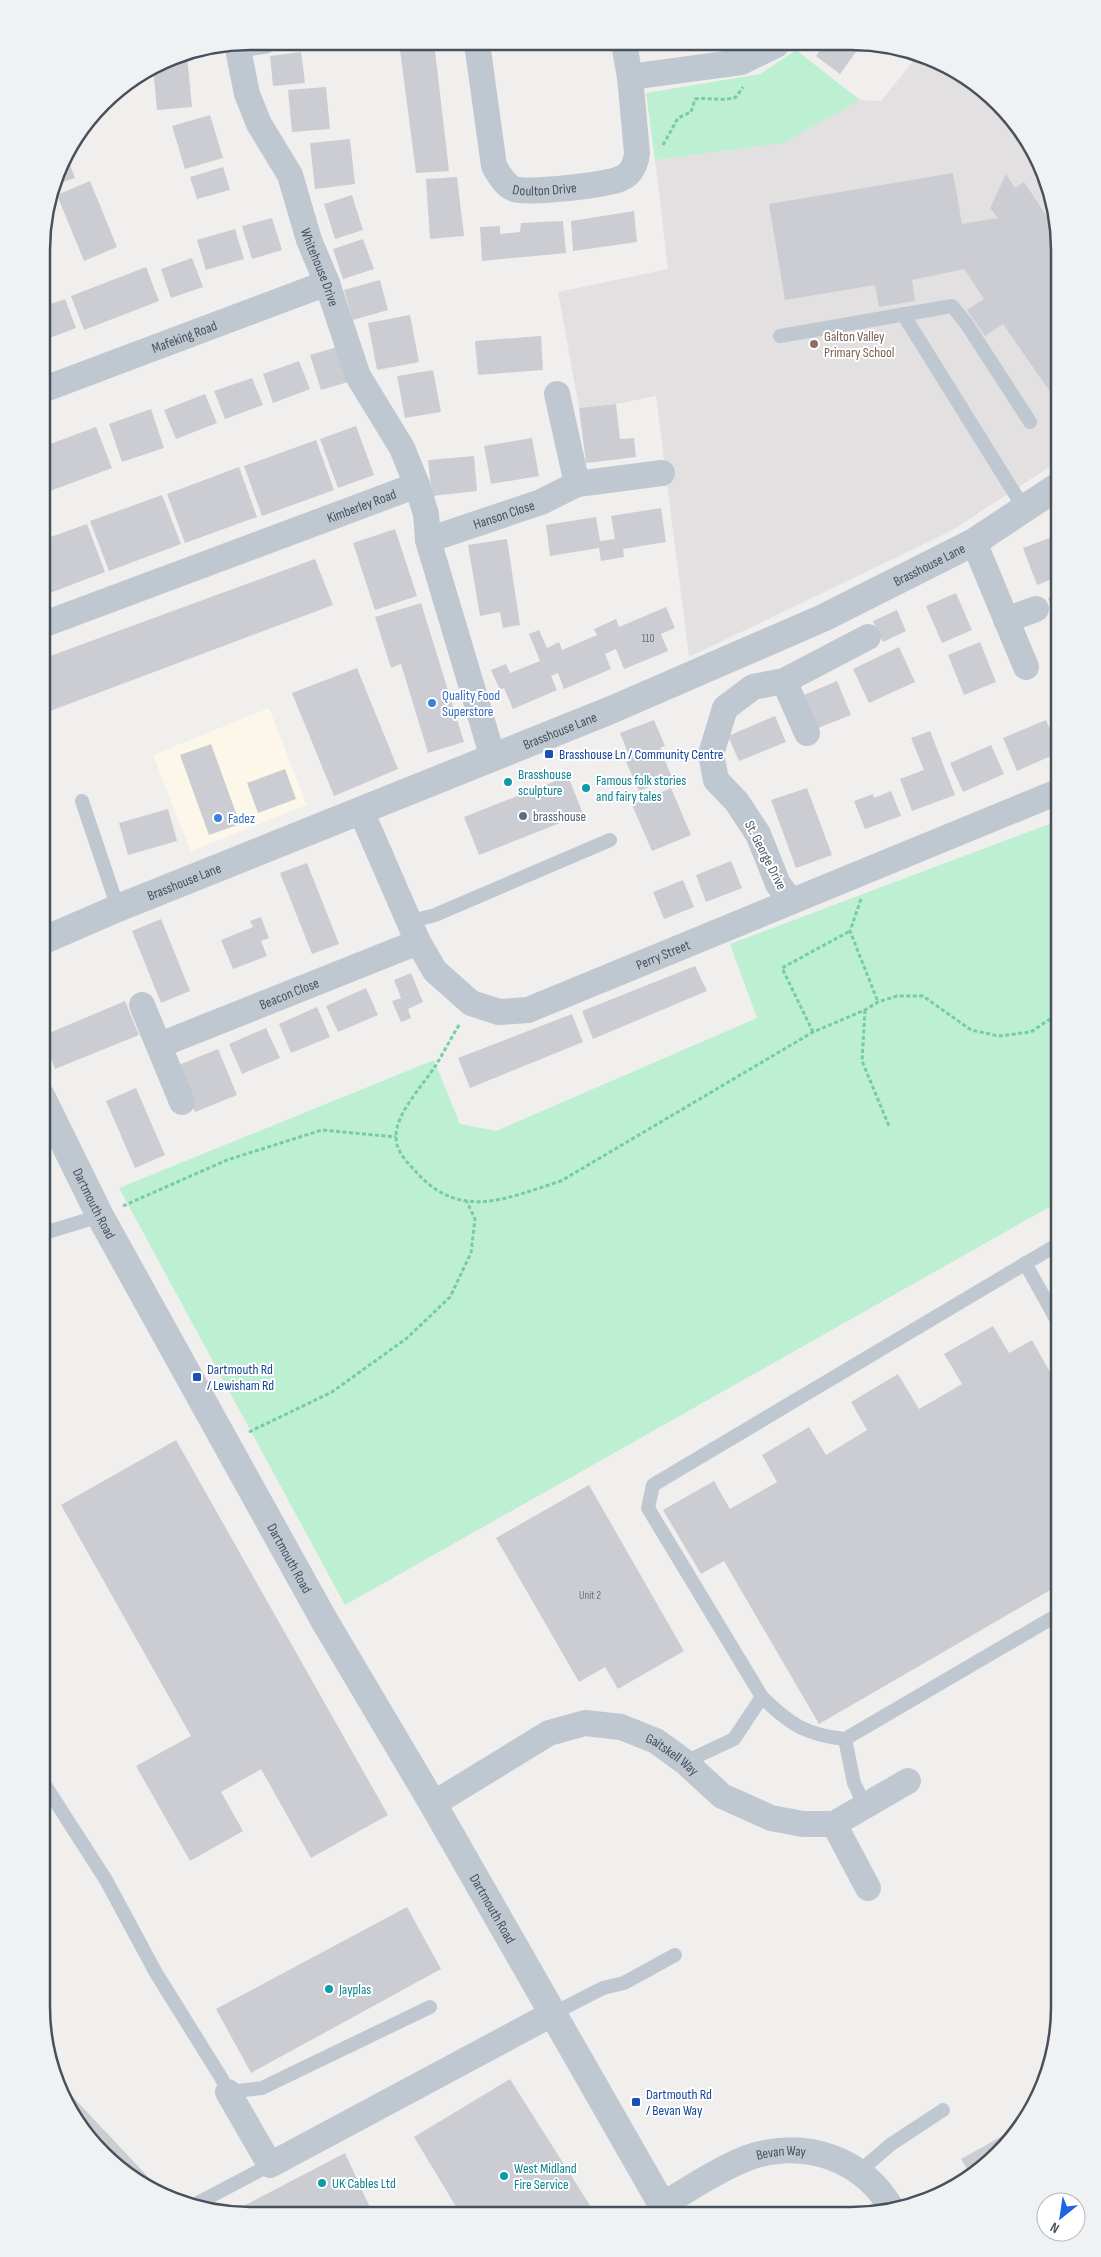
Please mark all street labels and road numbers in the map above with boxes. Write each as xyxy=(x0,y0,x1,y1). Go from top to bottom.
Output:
street label: Doulton Drive xyxy=(511,179,578,199)
street label: Whitehouse Drive xyxy=(297,226,342,309)
street label: Mafeking Road xyxy=(150,317,220,357)
street label: Kimberley Road xyxy=(325,485,399,527)
street label: Hanson Close xyxy=(471,497,537,533)
street label: Brasshouse Lane xyxy=(891,540,968,590)
street label: Brasshouse Lane xyxy=(521,709,599,753)
street label: St. George Drive xyxy=(741,818,790,893)
street label: Brasshouse Lane xyxy=(145,860,224,904)
street label: Perry Street xyxy=(634,936,693,974)
street label: Beacon Close xyxy=(257,974,322,1013)
street label: Dartmouth Road xyxy=(69,1166,119,1242)
street label: Dartmouth Road xyxy=(263,1521,316,1596)
street label: Gaitskell Way xyxy=(643,1730,702,1780)
street label: Dartmouth Road xyxy=(466,1871,519,1947)
street label: Bevan Way xyxy=(754,2142,807,2164)

